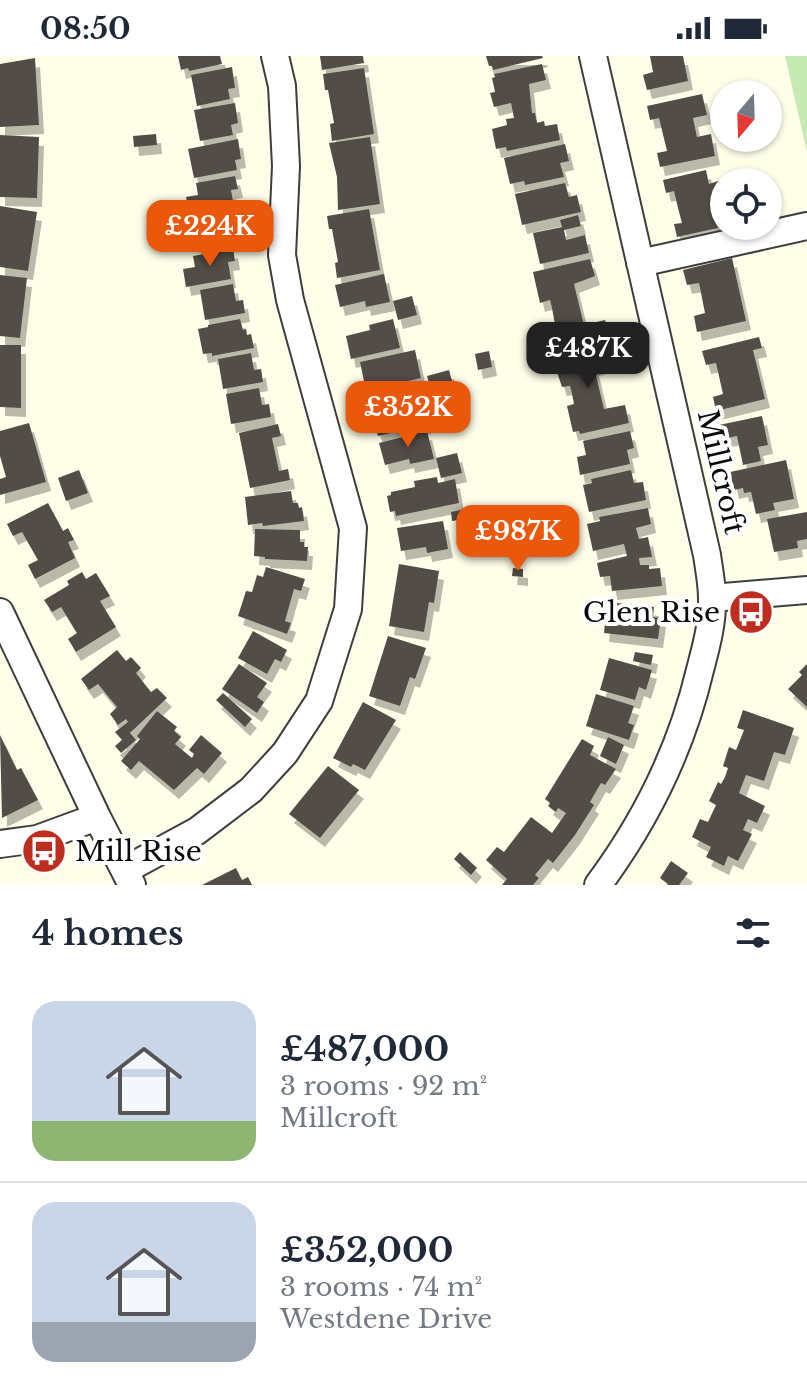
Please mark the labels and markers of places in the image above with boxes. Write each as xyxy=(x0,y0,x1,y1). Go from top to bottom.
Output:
pin: £224K xyxy=(154,200,266,268)
pin: £487K xyxy=(532,322,644,390)
pin: £352K xyxy=(352,381,464,449)
pin: £987K xyxy=(462,505,574,573)
bus stop icon: Glen Rise xyxy=(727,588,775,636)
place label: Glen Rise xyxy=(583,595,720,630)
bus stop icon: Mill Rise xyxy=(20,827,68,875)
place label: Mill Rise xyxy=(75,834,202,869)

